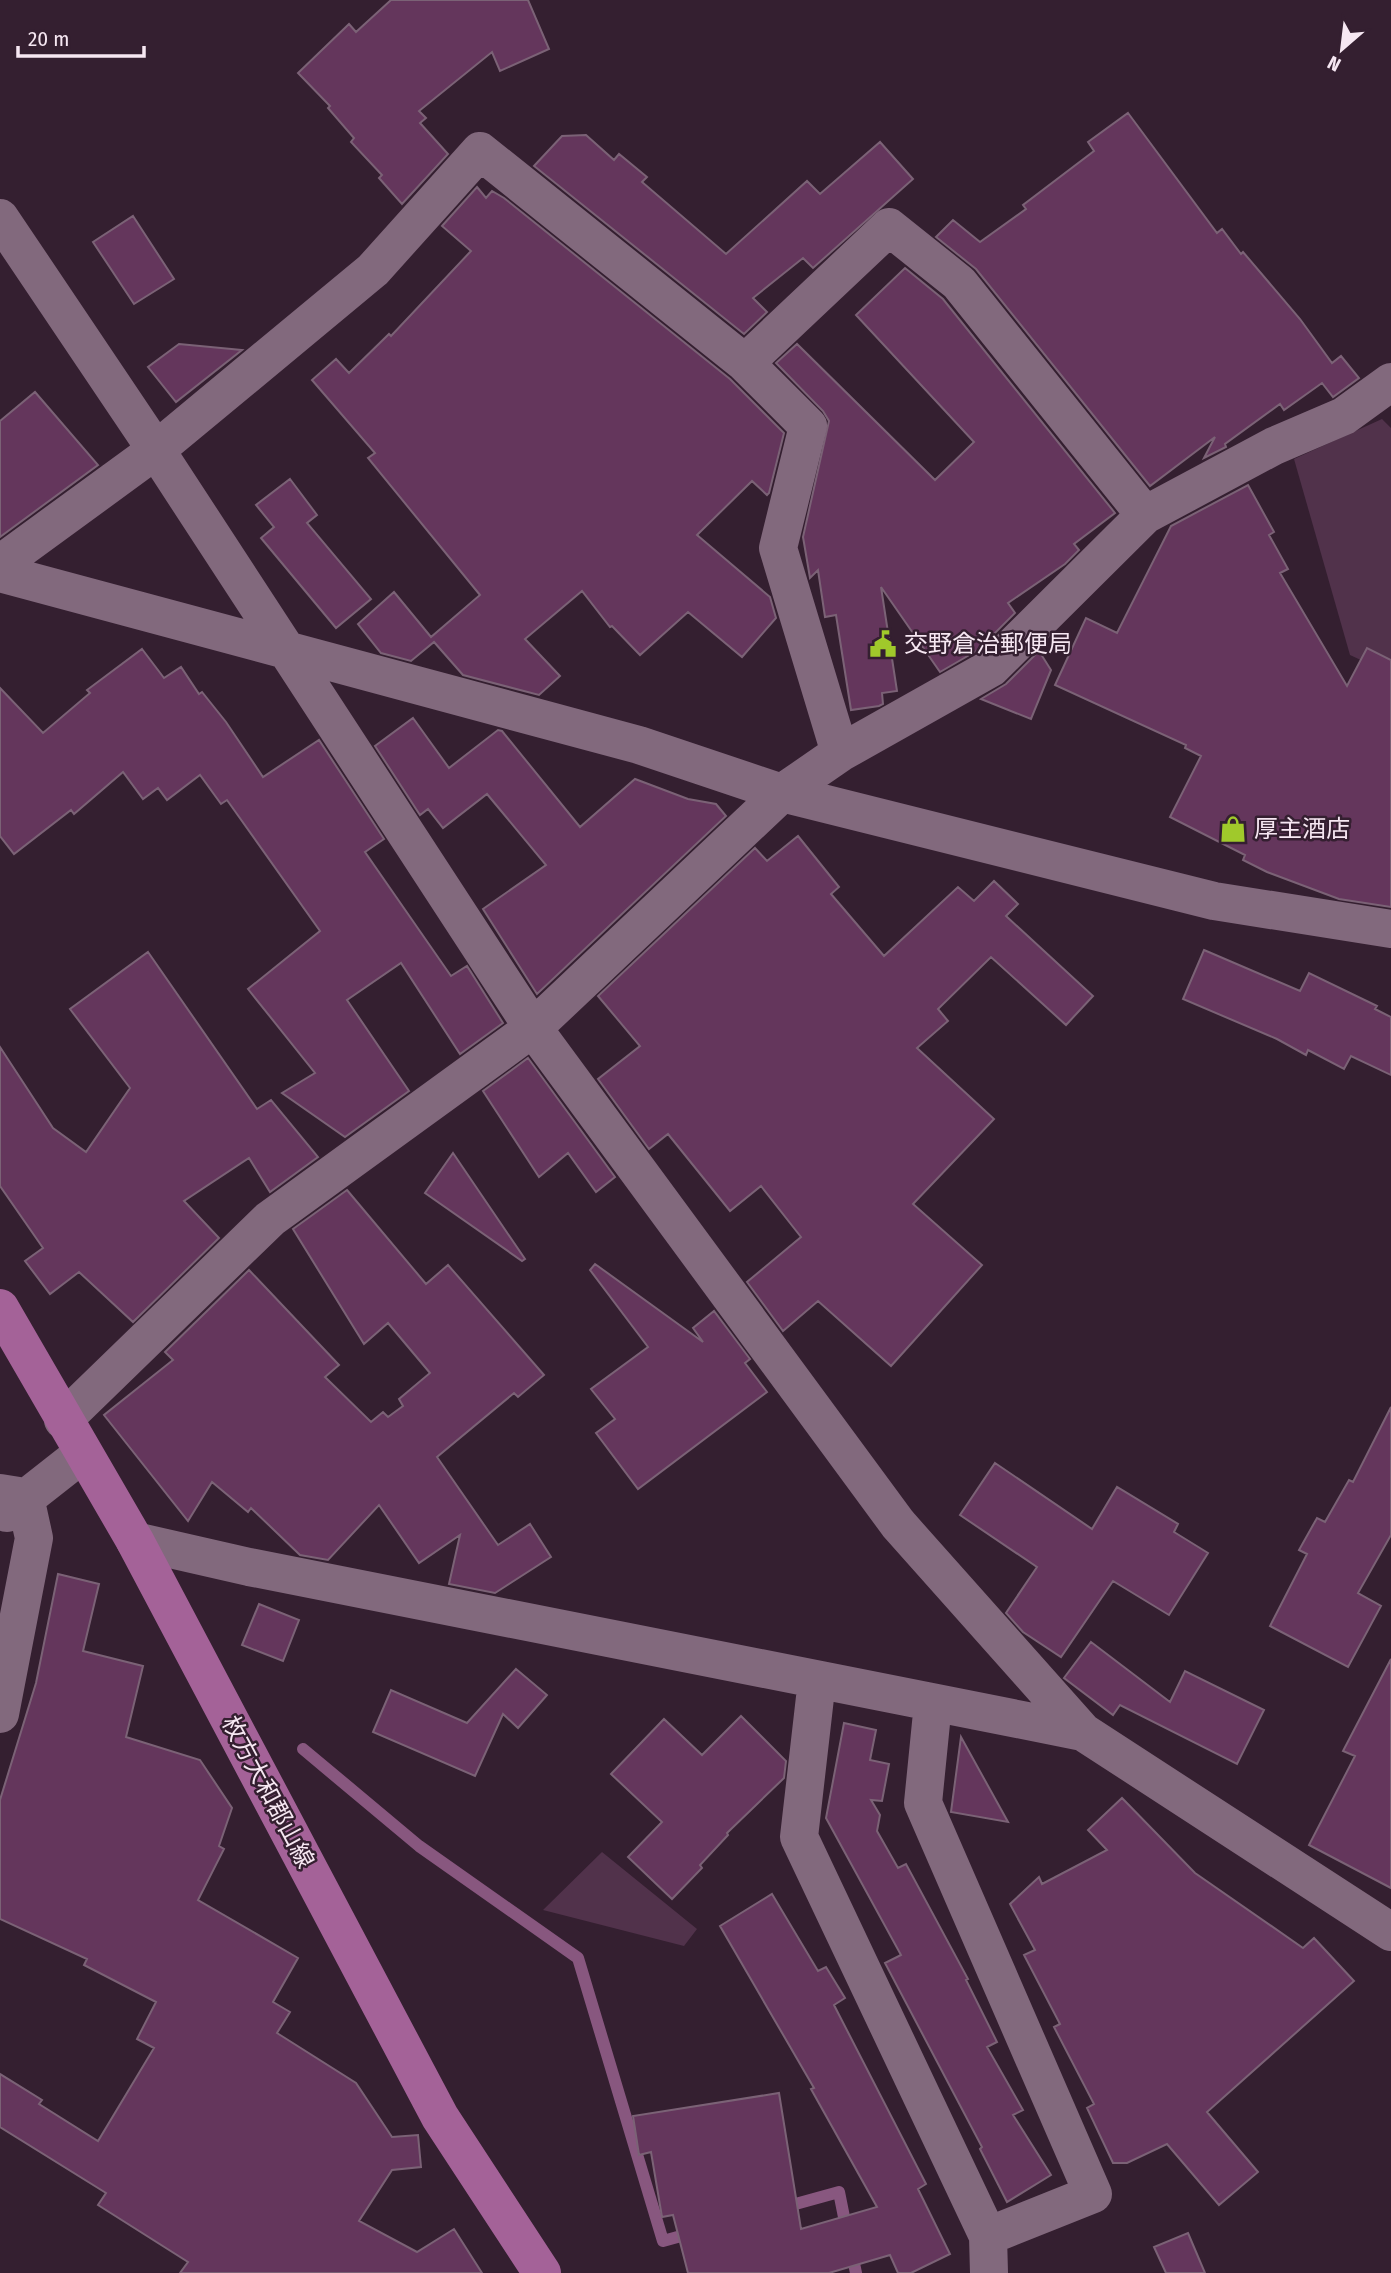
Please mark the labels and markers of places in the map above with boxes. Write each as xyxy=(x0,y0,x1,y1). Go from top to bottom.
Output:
public building icon: 交野倉治郵便局 xyxy=(868,629,898,659)
place label: 交野倉治郵便局 xyxy=(904,630,1072,658)
shop icon: 厚主酒店 xyxy=(1218,814,1248,844)
place label: 厚主酒店 xyxy=(1254,815,1350,843)

